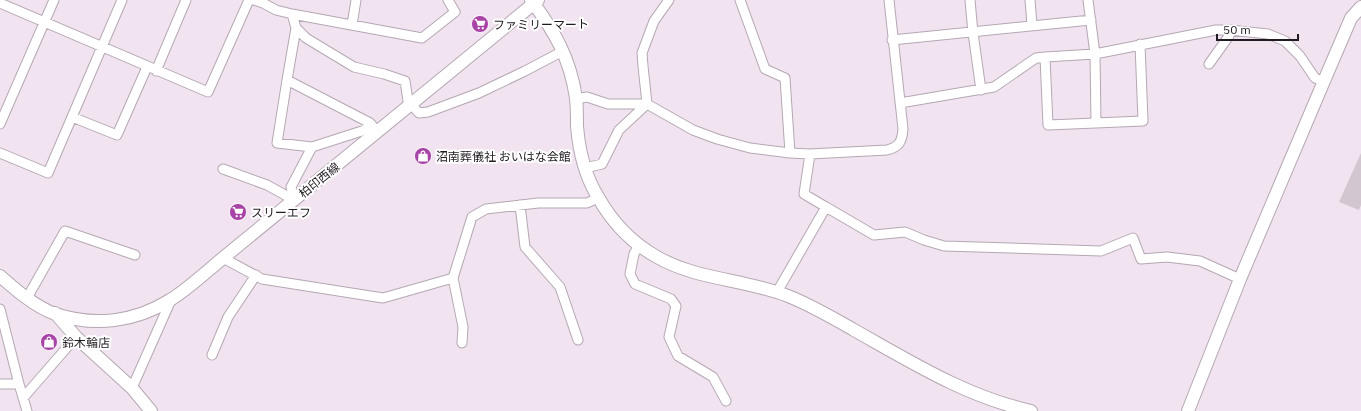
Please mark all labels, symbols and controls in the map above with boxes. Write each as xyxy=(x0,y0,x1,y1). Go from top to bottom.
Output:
supermarket icon: ファミリーマート xyxy=(470,14,490,34)
scale bar xyxy=(1217,16,1298,42)
place label: ファミリーマート xyxy=(493,17,589,32)
text: 50 m xyxy=(1223,22,1251,37)
shop icon: 沼南葬儀社 おいはな会館 xyxy=(413,146,433,166)
place label: 沼南葬儀社 おいはな会館 xyxy=(436,149,571,164)
street label: 柏印西線 xyxy=(296,159,342,201)
supermarket icon: スリーエフ xyxy=(228,202,248,222)
place label: スリーエフ xyxy=(251,205,311,220)
shop icon: 鈴木輪店 xyxy=(39,332,59,352)
place label: 鈴木輪店 xyxy=(62,335,110,350)

